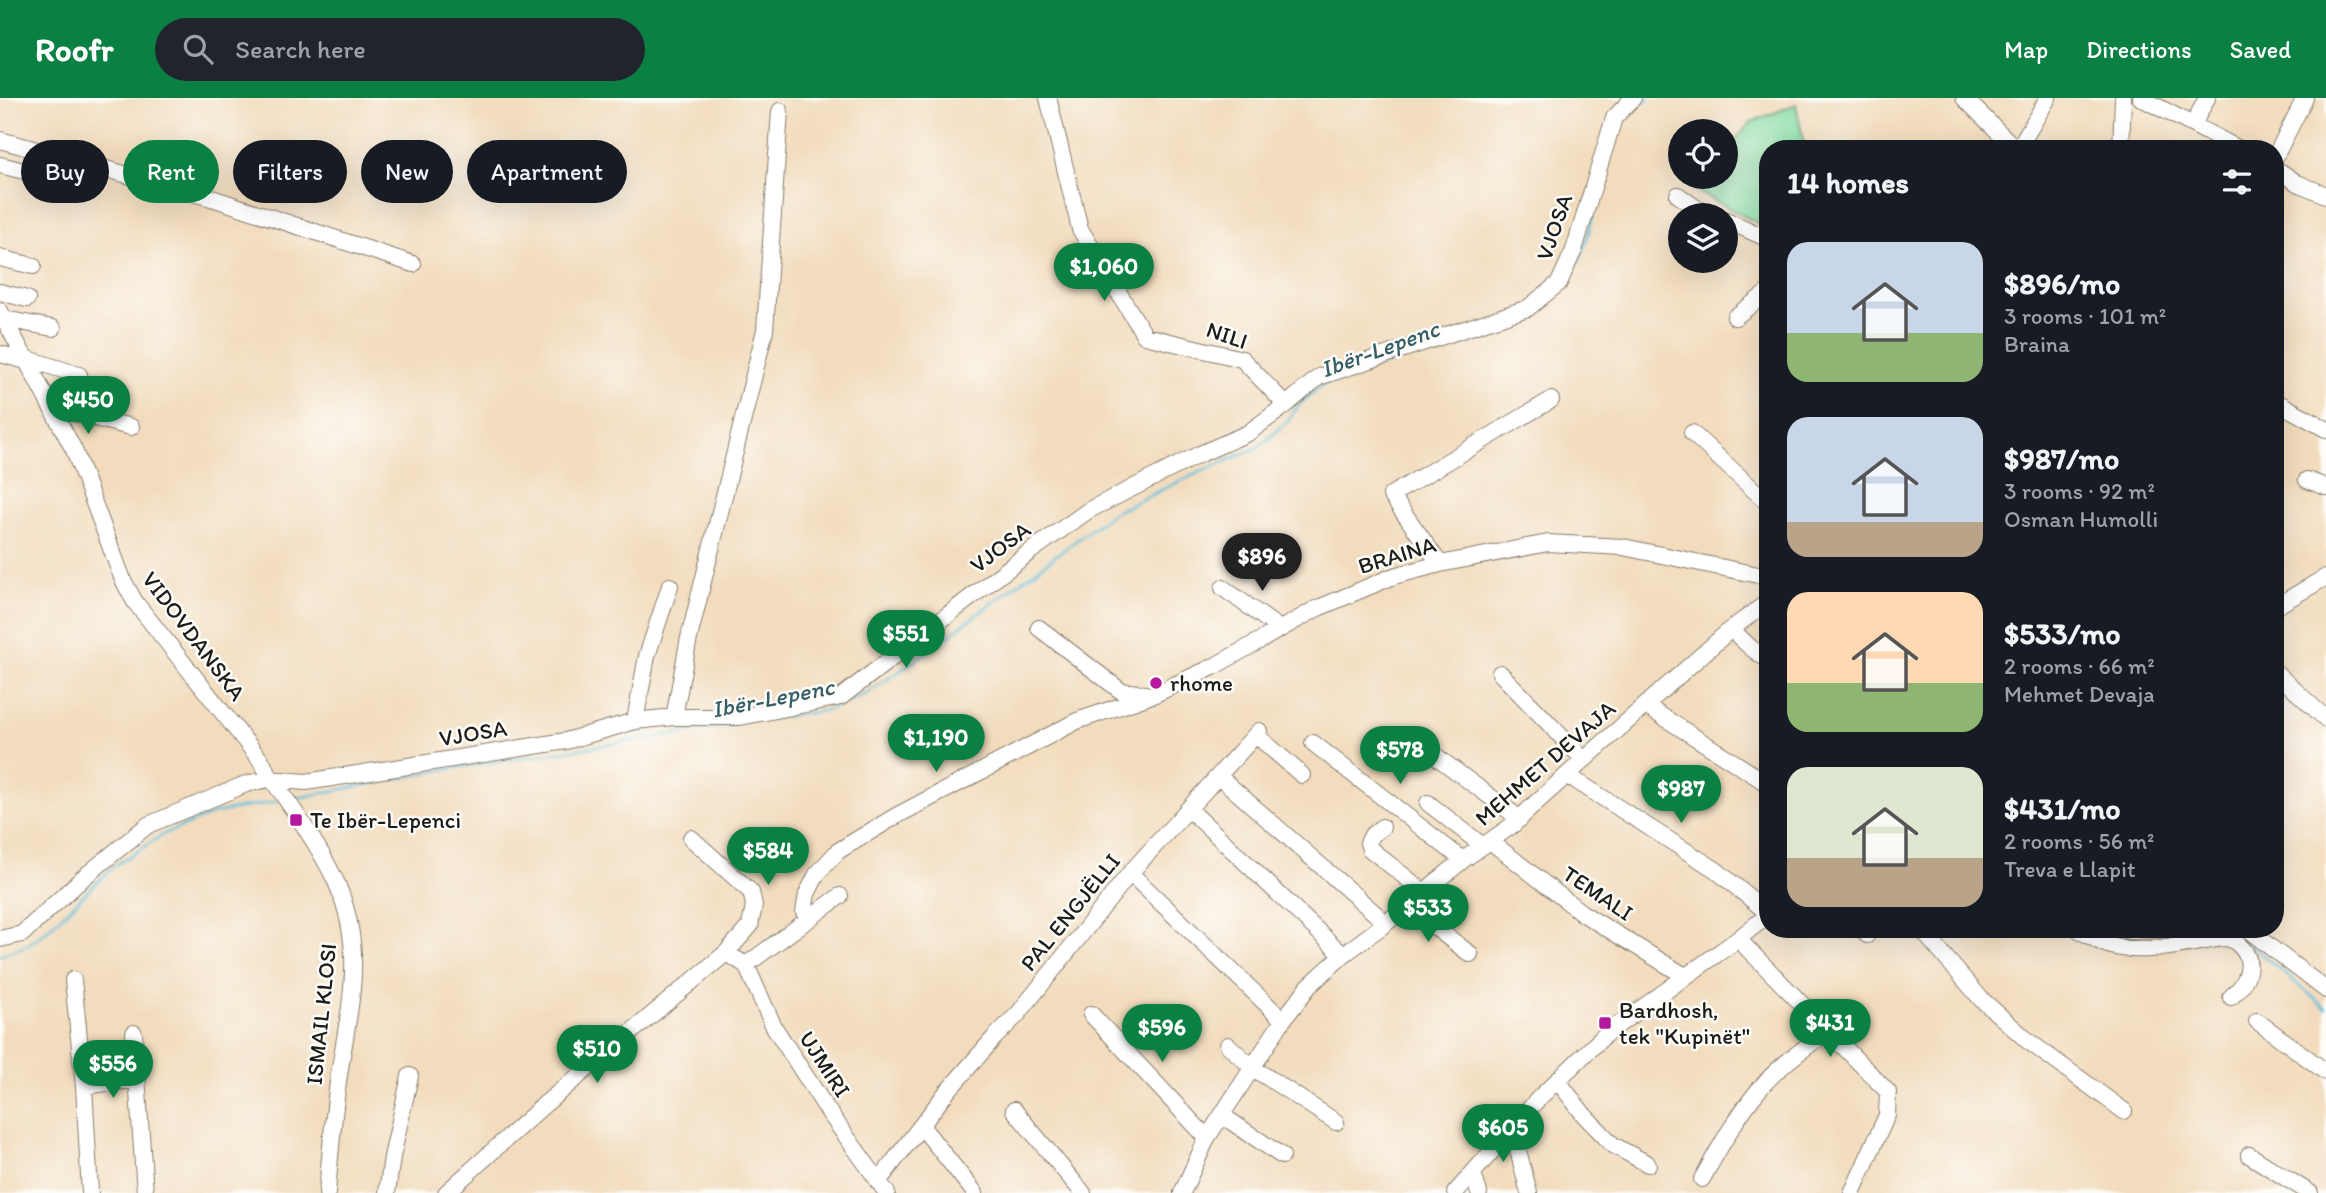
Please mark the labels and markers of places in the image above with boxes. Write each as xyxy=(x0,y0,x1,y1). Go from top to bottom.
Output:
pin: $1,060 xyxy=(1047,244,1161,303)
pin: $450 xyxy=(47,376,129,436)
pin: $896 xyxy=(1221,533,1303,593)
pin: $551 xyxy=(865,610,947,670)
place label: rhome xyxy=(1170,669,1233,697)
marker: rhome xyxy=(1148,675,1164,691)
pin: $1,190 xyxy=(879,714,993,774)
pin: $578 xyxy=(1359,726,1441,786)
pin: $987 xyxy=(1640,766,1722,825)
place label: Te Ibër-Lepenci xyxy=(310,806,461,834)
marker: Te Ibër-Lepenci xyxy=(288,812,304,828)
pin: $584 xyxy=(727,828,809,887)
pin: $533 xyxy=(1387,884,1469,944)
place label: Bardhosh, tek "Kupinët" xyxy=(1619,996,1750,1050)
pin: $431 xyxy=(1789,1000,1871,1059)
pin: $596 xyxy=(1121,1004,1203,1064)
marker: Bardhosh, tek "Kupinët" xyxy=(1597,1015,1613,1031)
pin: $510 xyxy=(556,1026,638,1085)
pin: $556 xyxy=(72,1040,154,1100)
pin: $605 xyxy=(1462,1104,1544,1164)

